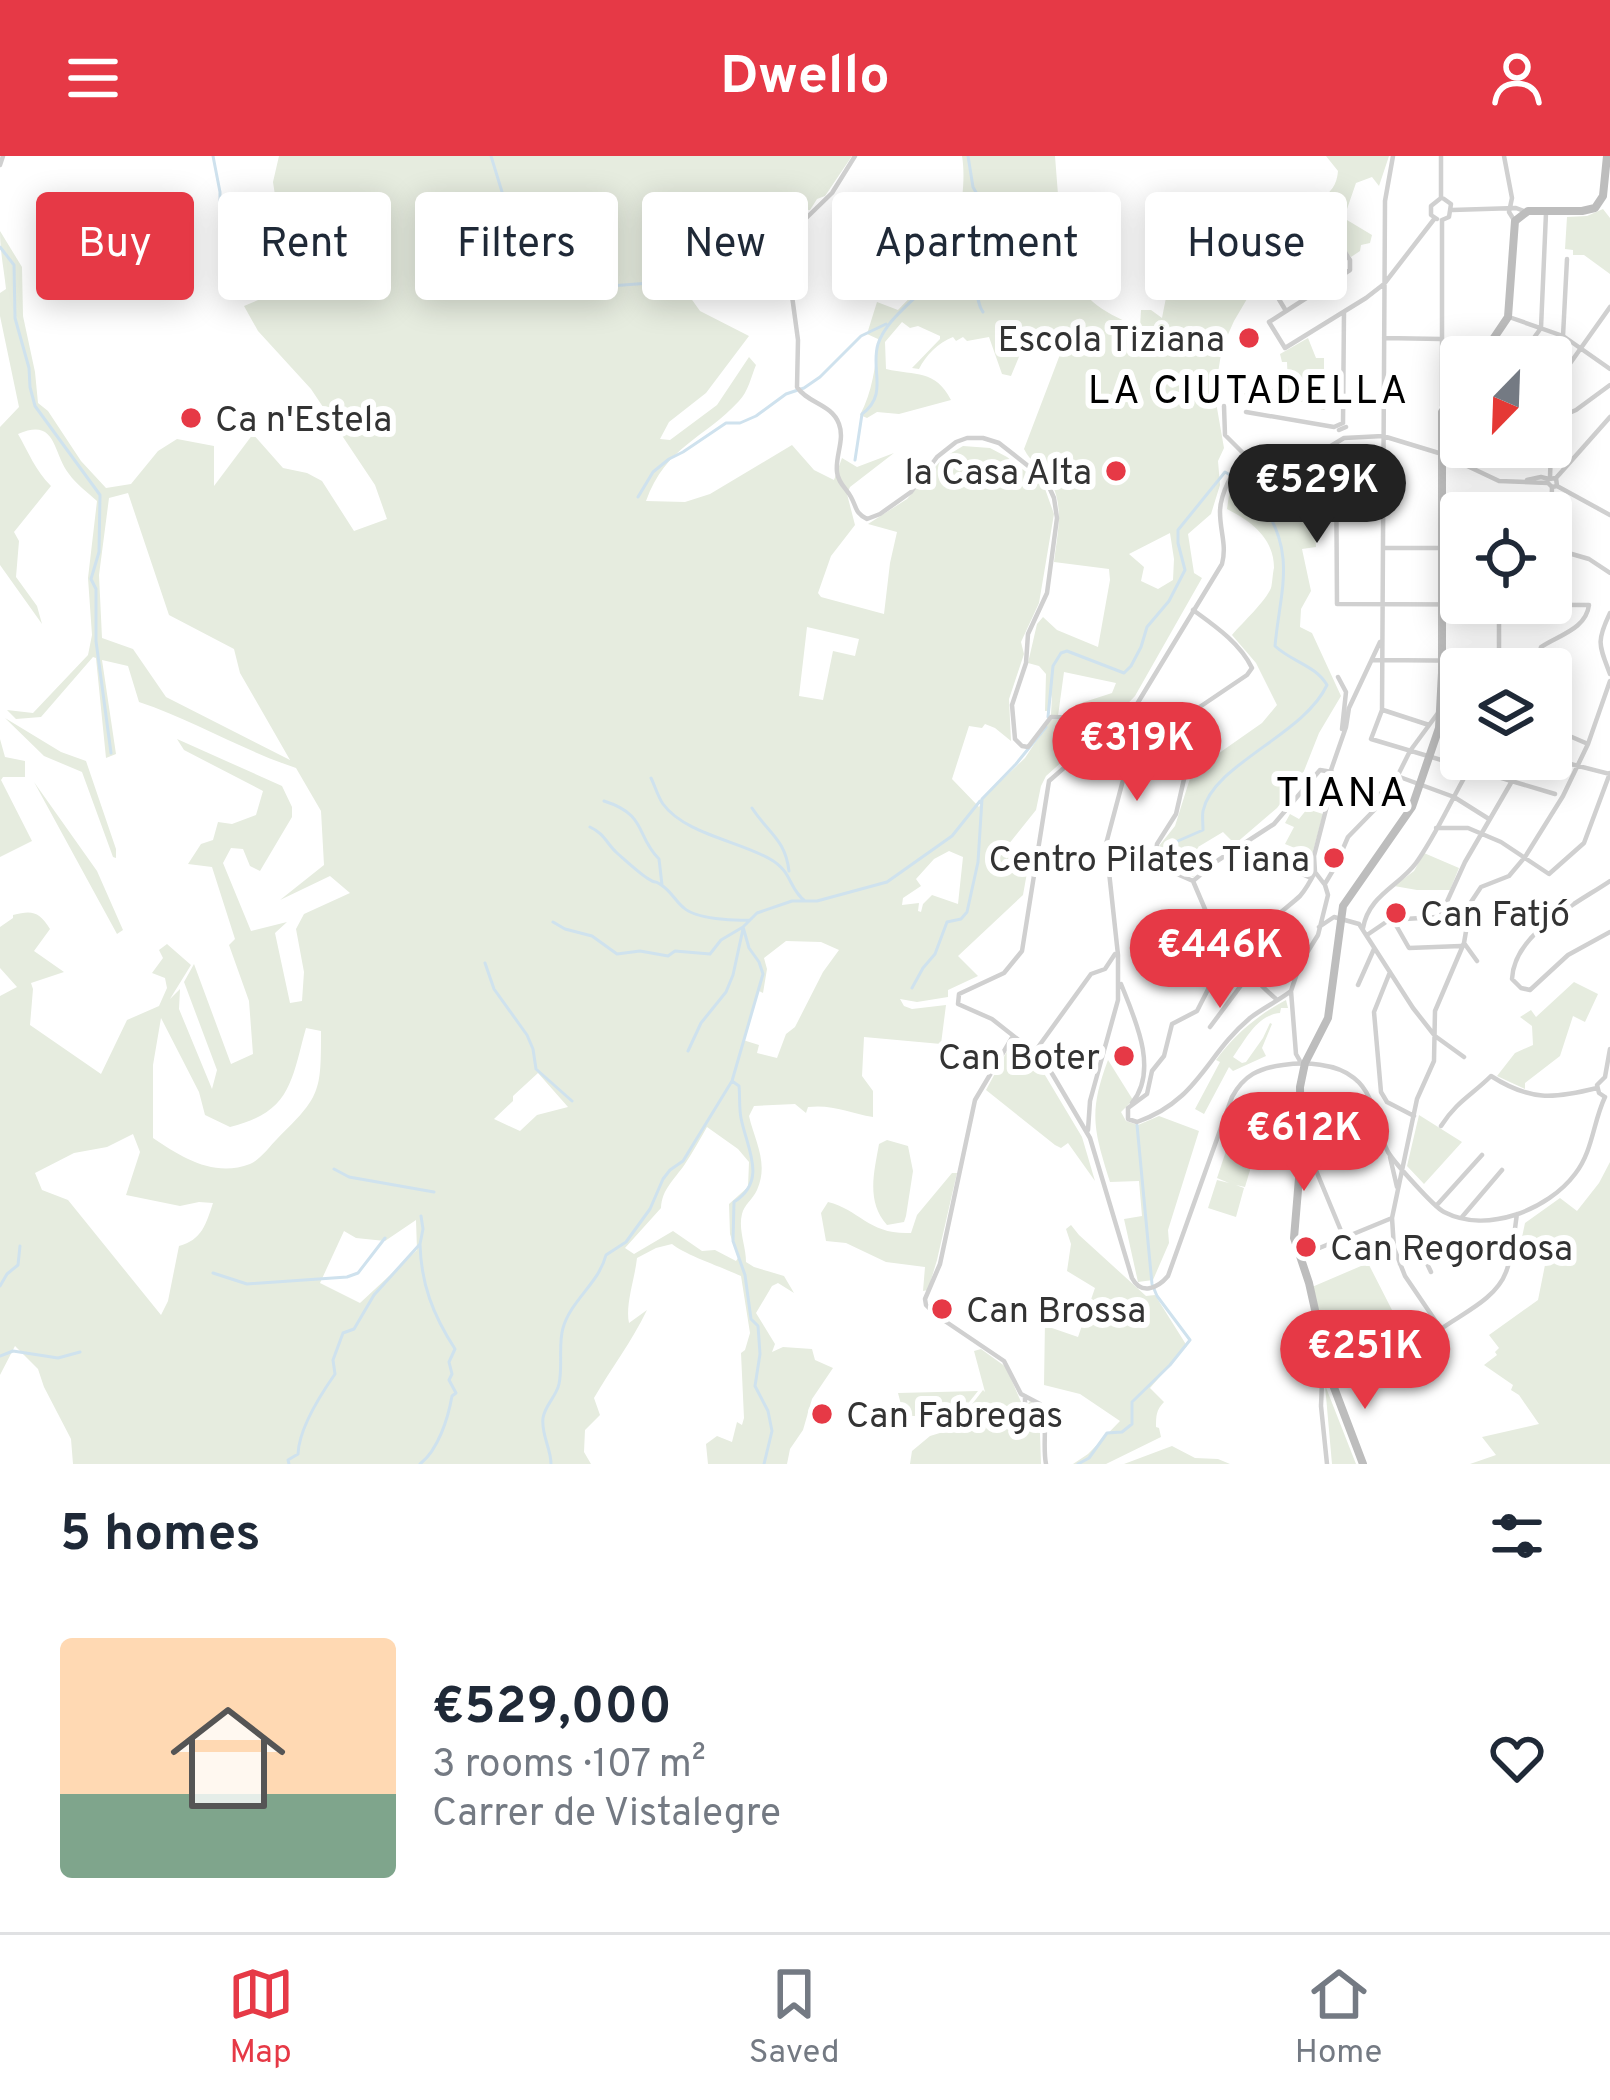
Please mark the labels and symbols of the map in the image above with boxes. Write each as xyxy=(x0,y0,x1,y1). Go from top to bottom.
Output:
place label: Escola Tiziana xyxy=(998,319,1225,365)
marker: Escola Tiziana xyxy=(1236,325,1262,351)
north arrow xyxy=(1440,336,1572,468)
district label: LA CIUTADELLA xyxy=(1088,369,1410,418)
place label: Ca n'Estela xyxy=(215,399,392,445)
marker: Ca n'Estela xyxy=(178,405,204,431)
pin: €529K xyxy=(1233,444,1401,546)
place label: la Casa Alta xyxy=(904,452,1092,498)
marker: la Casa Alta xyxy=(1103,458,1129,484)
pin: €319K xyxy=(1053,702,1221,804)
district label: TIANA xyxy=(1275,769,1411,822)
place label: Centro Pilates Tiana xyxy=(989,839,1310,885)
marker: Centro Pilates Tiana xyxy=(1321,845,1347,871)
place label: Can Fatjó xyxy=(1420,894,1570,940)
marker: Can Fatjó xyxy=(1383,900,1409,926)
pin: €446K xyxy=(1136,909,1304,1011)
place label: Can Boter xyxy=(938,1037,1100,1083)
marker: Can Boter xyxy=(1111,1043,1137,1069)
pin: €612K xyxy=(1220,1092,1388,1194)
place label: Can Regordosa xyxy=(1330,1228,1573,1274)
marker: Can Regordosa xyxy=(1293,1234,1319,1260)
place label: Can Brossa xyxy=(966,1290,1146,1336)
marker: Can Brossa xyxy=(929,1296,955,1322)
pin: €251K xyxy=(1281,1310,1449,1412)
place label: Can Fabregas xyxy=(846,1395,1063,1441)
marker: Can Fabregas xyxy=(809,1401,835,1427)

